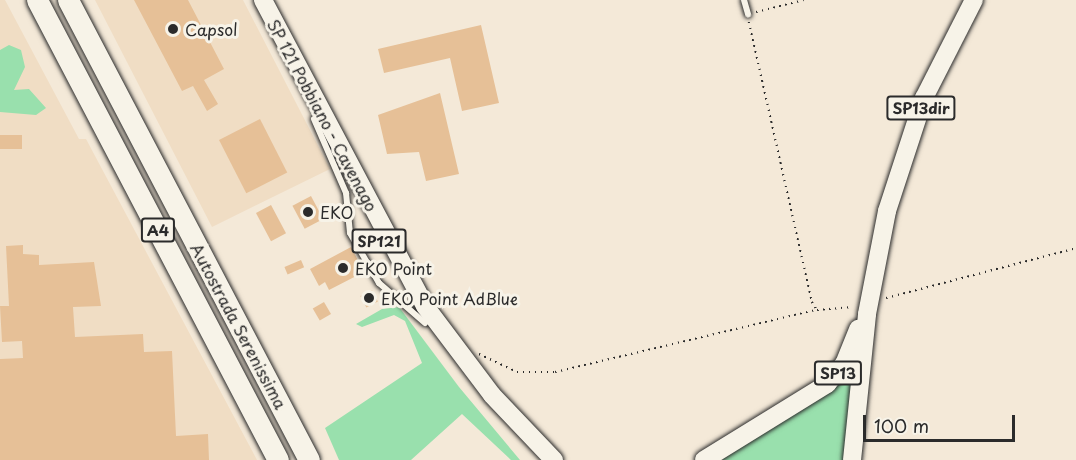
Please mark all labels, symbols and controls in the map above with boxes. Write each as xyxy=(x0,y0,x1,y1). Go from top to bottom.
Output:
street label: SP 121 Pobbiano - Cavenago xyxy=(264,15,382,215)
place label: Capsol xyxy=(185,19,238,39)
marker: Capsol xyxy=(166,22,180,36)
road number: SP13dir xyxy=(885,96,957,120)
place label: EKO xyxy=(320,202,353,222)
marker: EKO xyxy=(301,205,315,219)
road number: A4 xyxy=(140,218,176,242)
road number: SP121 xyxy=(350,229,407,253)
street label: Autostrada Serenissima xyxy=(187,240,291,412)
place label: EKO Point xyxy=(355,258,433,278)
marker: EKO Point xyxy=(336,261,350,275)
place label: EKO Point AdBlue xyxy=(381,288,518,308)
marker: EKO Point AdBlue xyxy=(362,291,376,305)
road number: SP13 xyxy=(812,361,864,385)
scale bar xyxy=(866,403,1018,441)
text: 100 m xyxy=(874,412,929,439)

